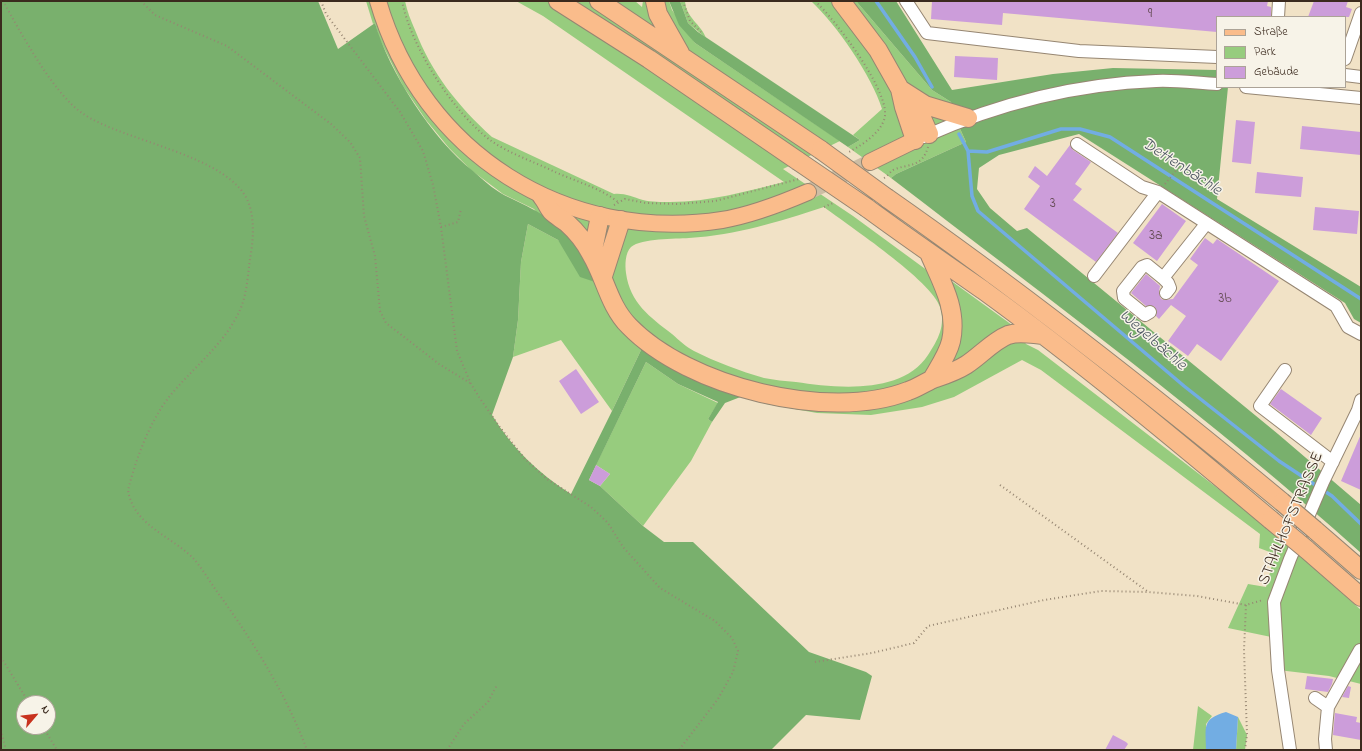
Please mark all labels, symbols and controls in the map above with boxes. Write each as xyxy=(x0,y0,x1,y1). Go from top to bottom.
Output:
house number: 9 xyxy=(1148,7,1152,23)
legend xyxy=(1216,16,1346,88)
text: Straße xyxy=(1254,23,1288,41)
text: Park xyxy=(1254,43,1276,61)
text: Gebäude xyxy=(1254,63,1298,81)
water label: Dettenbächle xyxy=(1137,135,1225,201)
house number: 3 xyxy=(1050,197,1056,213)
house number: 3a xyxy=(1149,229,1163,245)
house number: 3b xyxy=(1218,292,1232,308)
water label: Wegelbächle xyxy=(1114,306,1190,376)
street label: STAHLHOFSTRASSE xyxy=(1255,450,1329,588)
north arrow xyxy=(16,695,56,735)
text: N xyxy=(37,703,55,717)

